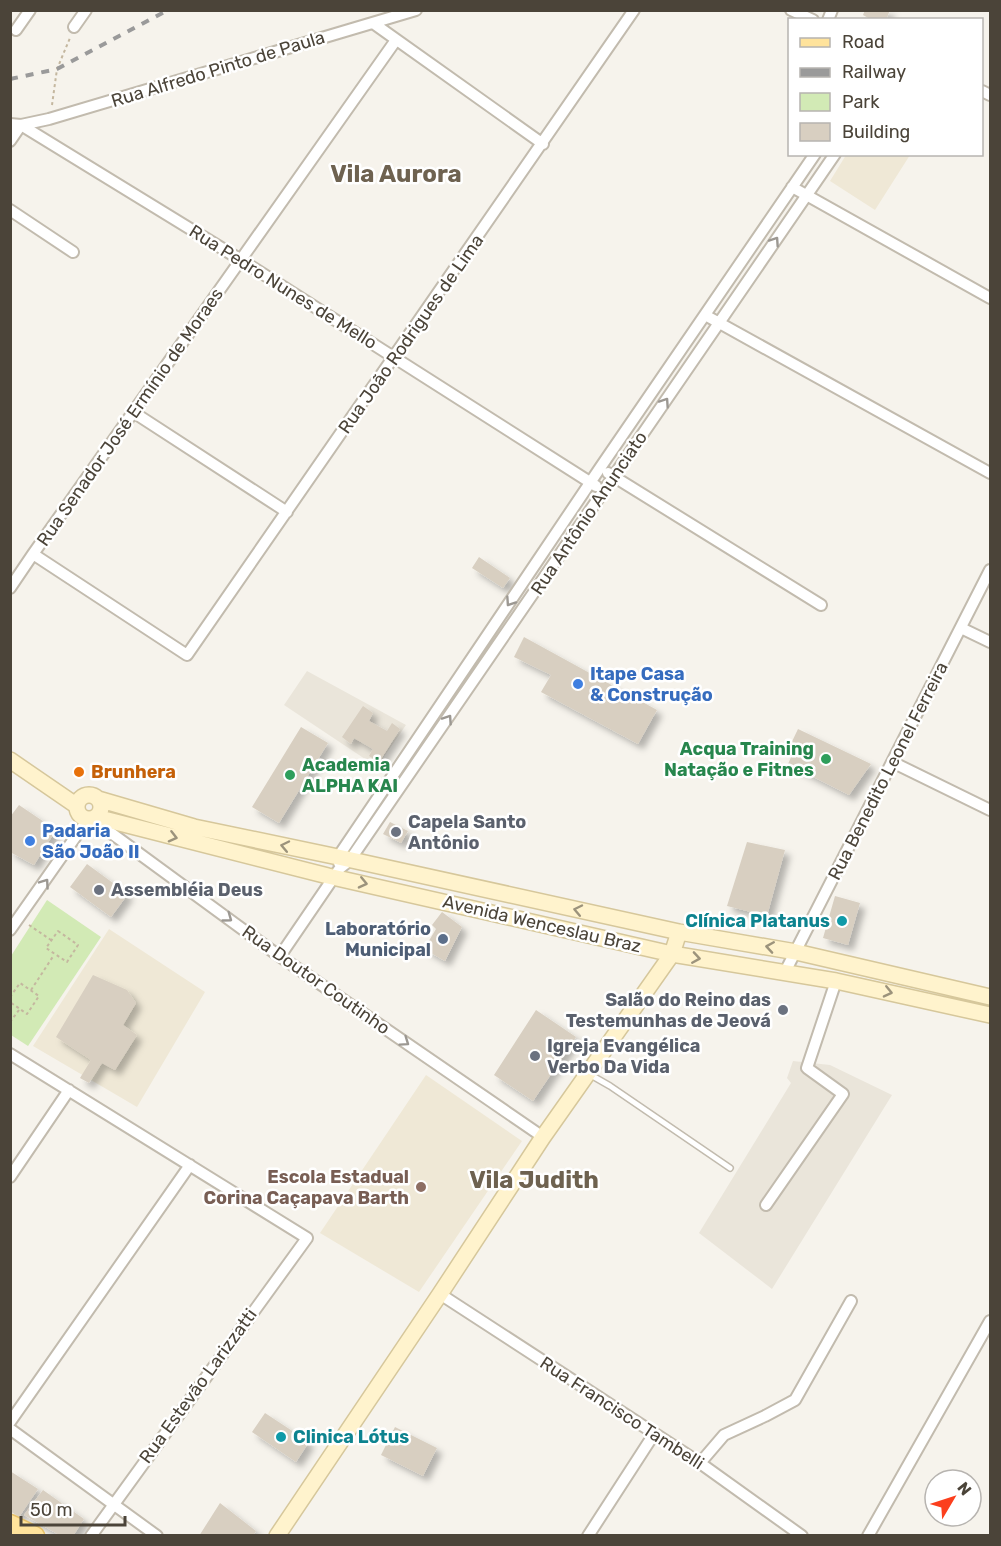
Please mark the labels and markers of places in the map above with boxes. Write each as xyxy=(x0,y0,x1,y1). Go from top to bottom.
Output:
place label: Itape Casa & Construção xyxy=(590,663,713,706)
marker: Itape Casa & Construção xyxy=(571,677,585,691)
place label: Acqua Training Natação e Fitnes xyxy=(664,738,814,781)
marker: Acqua Training Natação e Fitnes xyxy=(819,752,833,766)
place label: Academia ALPHA KAI xyxy=(302,754,398,797)
place label: Brunhera xyxy=(91,761,176,783)
marker: Brunhera xyxy=(72,765,86,779)
marker: Academia ALPHA KAI xyxy=(283,768,297,782)
place label: Capela Santo Antônio xyxy=(408,811,526,854)
place label: Padaria São João II xyxy=(42,820,140,863)
marker: Capela Santo Antônio xyxy=(389,825,403,839)
marker: Padaria São João II xyxy=(23,834,37,848)
place label: Assembléia Deus xyxy=(111,879,263,901)
marker: Assembléia Deus xyxy=(92,883,106,897)
place label: Clínica Platanus xyxy=(685,910,830,932)
marker: Clínica Platanus xyxy=(835,914,849,928)
place label: Laboratório Municipal xyxy=(325,918,431,961)
marker: Laboratório Municipal xyxy=(436,932,450,946)
place label: Salão do Reino das Testemunhas de Jeová xyxy=(566,989,771,1032)
marker: Salão do Reino das Testemunhas de Jeová xyxy=(776,1003,790,1017)
place label: Igreja Evangélica Verbo Da Vida xyxy=(547,1035,700,1078)
marker: Igreja Evangélica Verbo Da Vida xyxy=(528,1049,542,1063)
place label: Escola Estadual Corina Caçapava Barth xyxy=(203,1166,409,1209)
marker: Escola Estadual Corina Caçapava Barth xyxy=(414,1180,428,1194)
place label: Clinica Lótus xyxy=(293,1426,409,1448)
marker: Clinica Lótus xyxy=(274,1430,288,1444)

